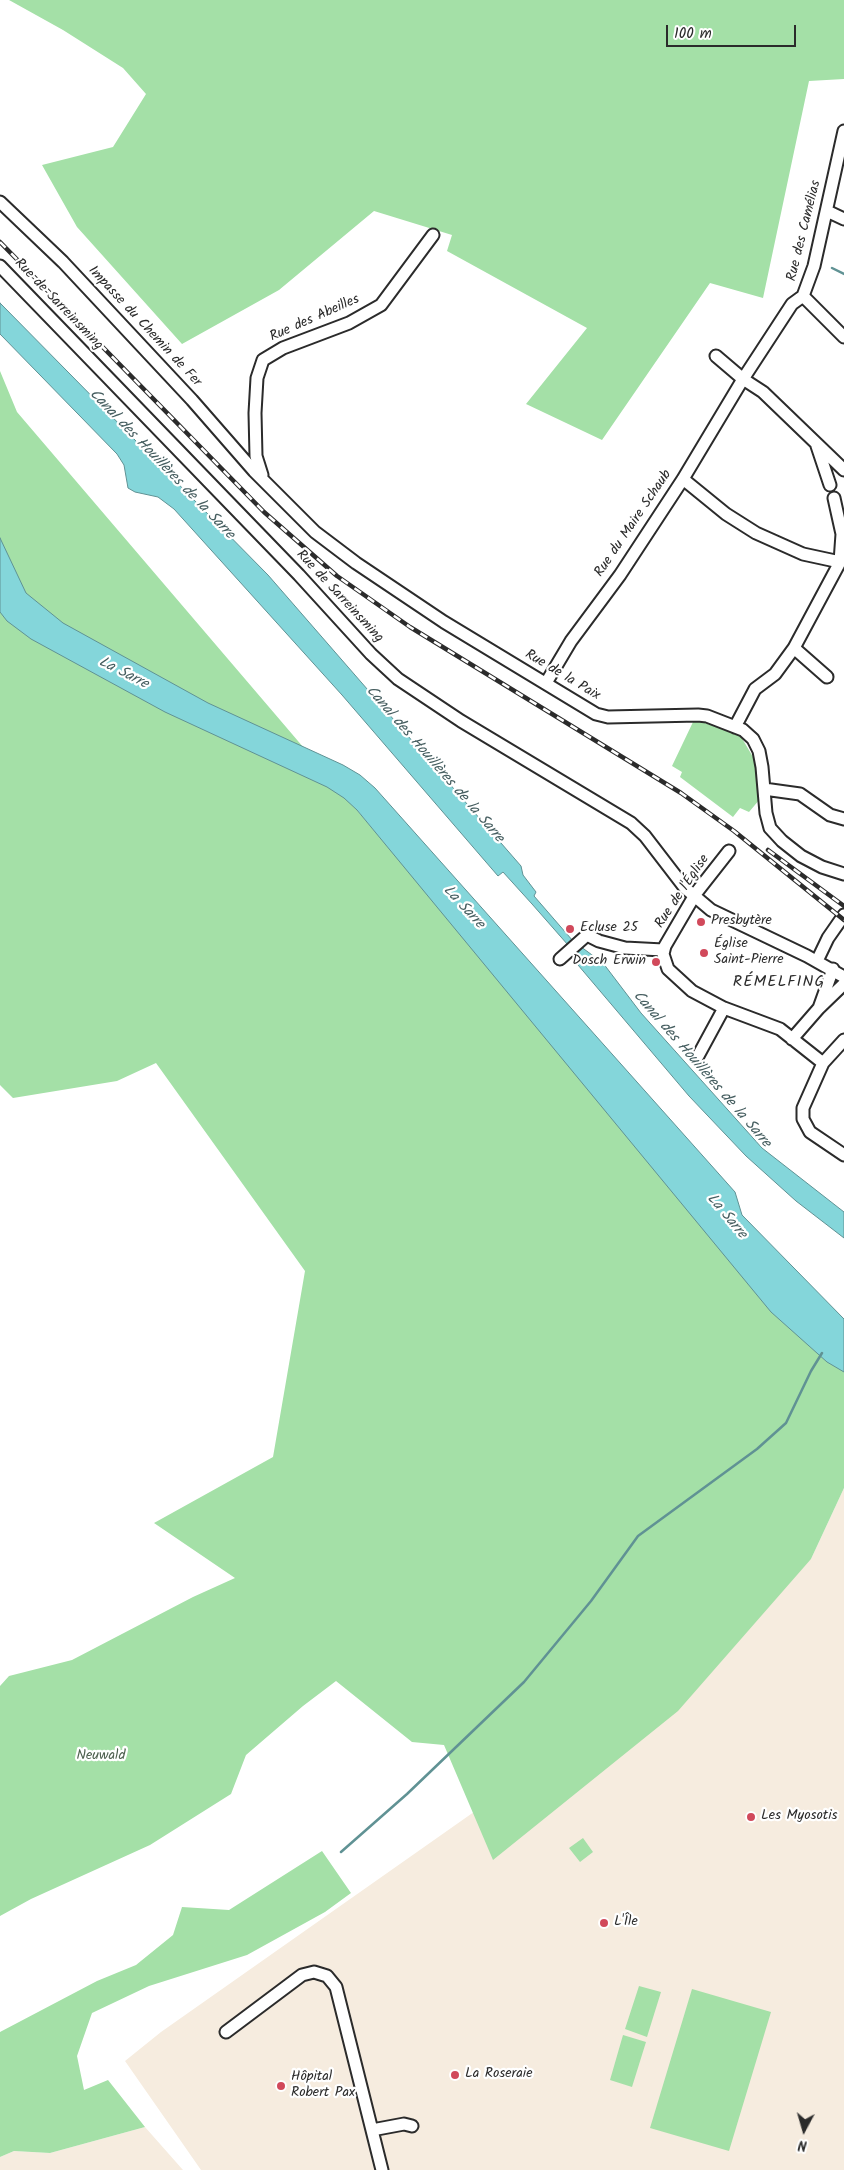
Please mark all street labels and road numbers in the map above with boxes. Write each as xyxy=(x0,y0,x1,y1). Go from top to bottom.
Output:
street label: Rue des Camélias xyxy=(784,179,826,283)
street label: Rue de Sarreinsming xyxy=(10,256,106,354)
street label: Impasse du Chemin de Fer xyxy=(84,263,204,391)
street label: Rue des Abeilles xyxy=(268,292,362,346)
street label: Rue du Maire Schaub xyxy=(592,467,676,581)
street label: Rue de Sarreinsming xyxy=(292,547,386,647)
street label: Rue de la Paix xyxy=(521,647,603,705)
street label: Rue de l'Église xyxy=(652,852,714,932)

